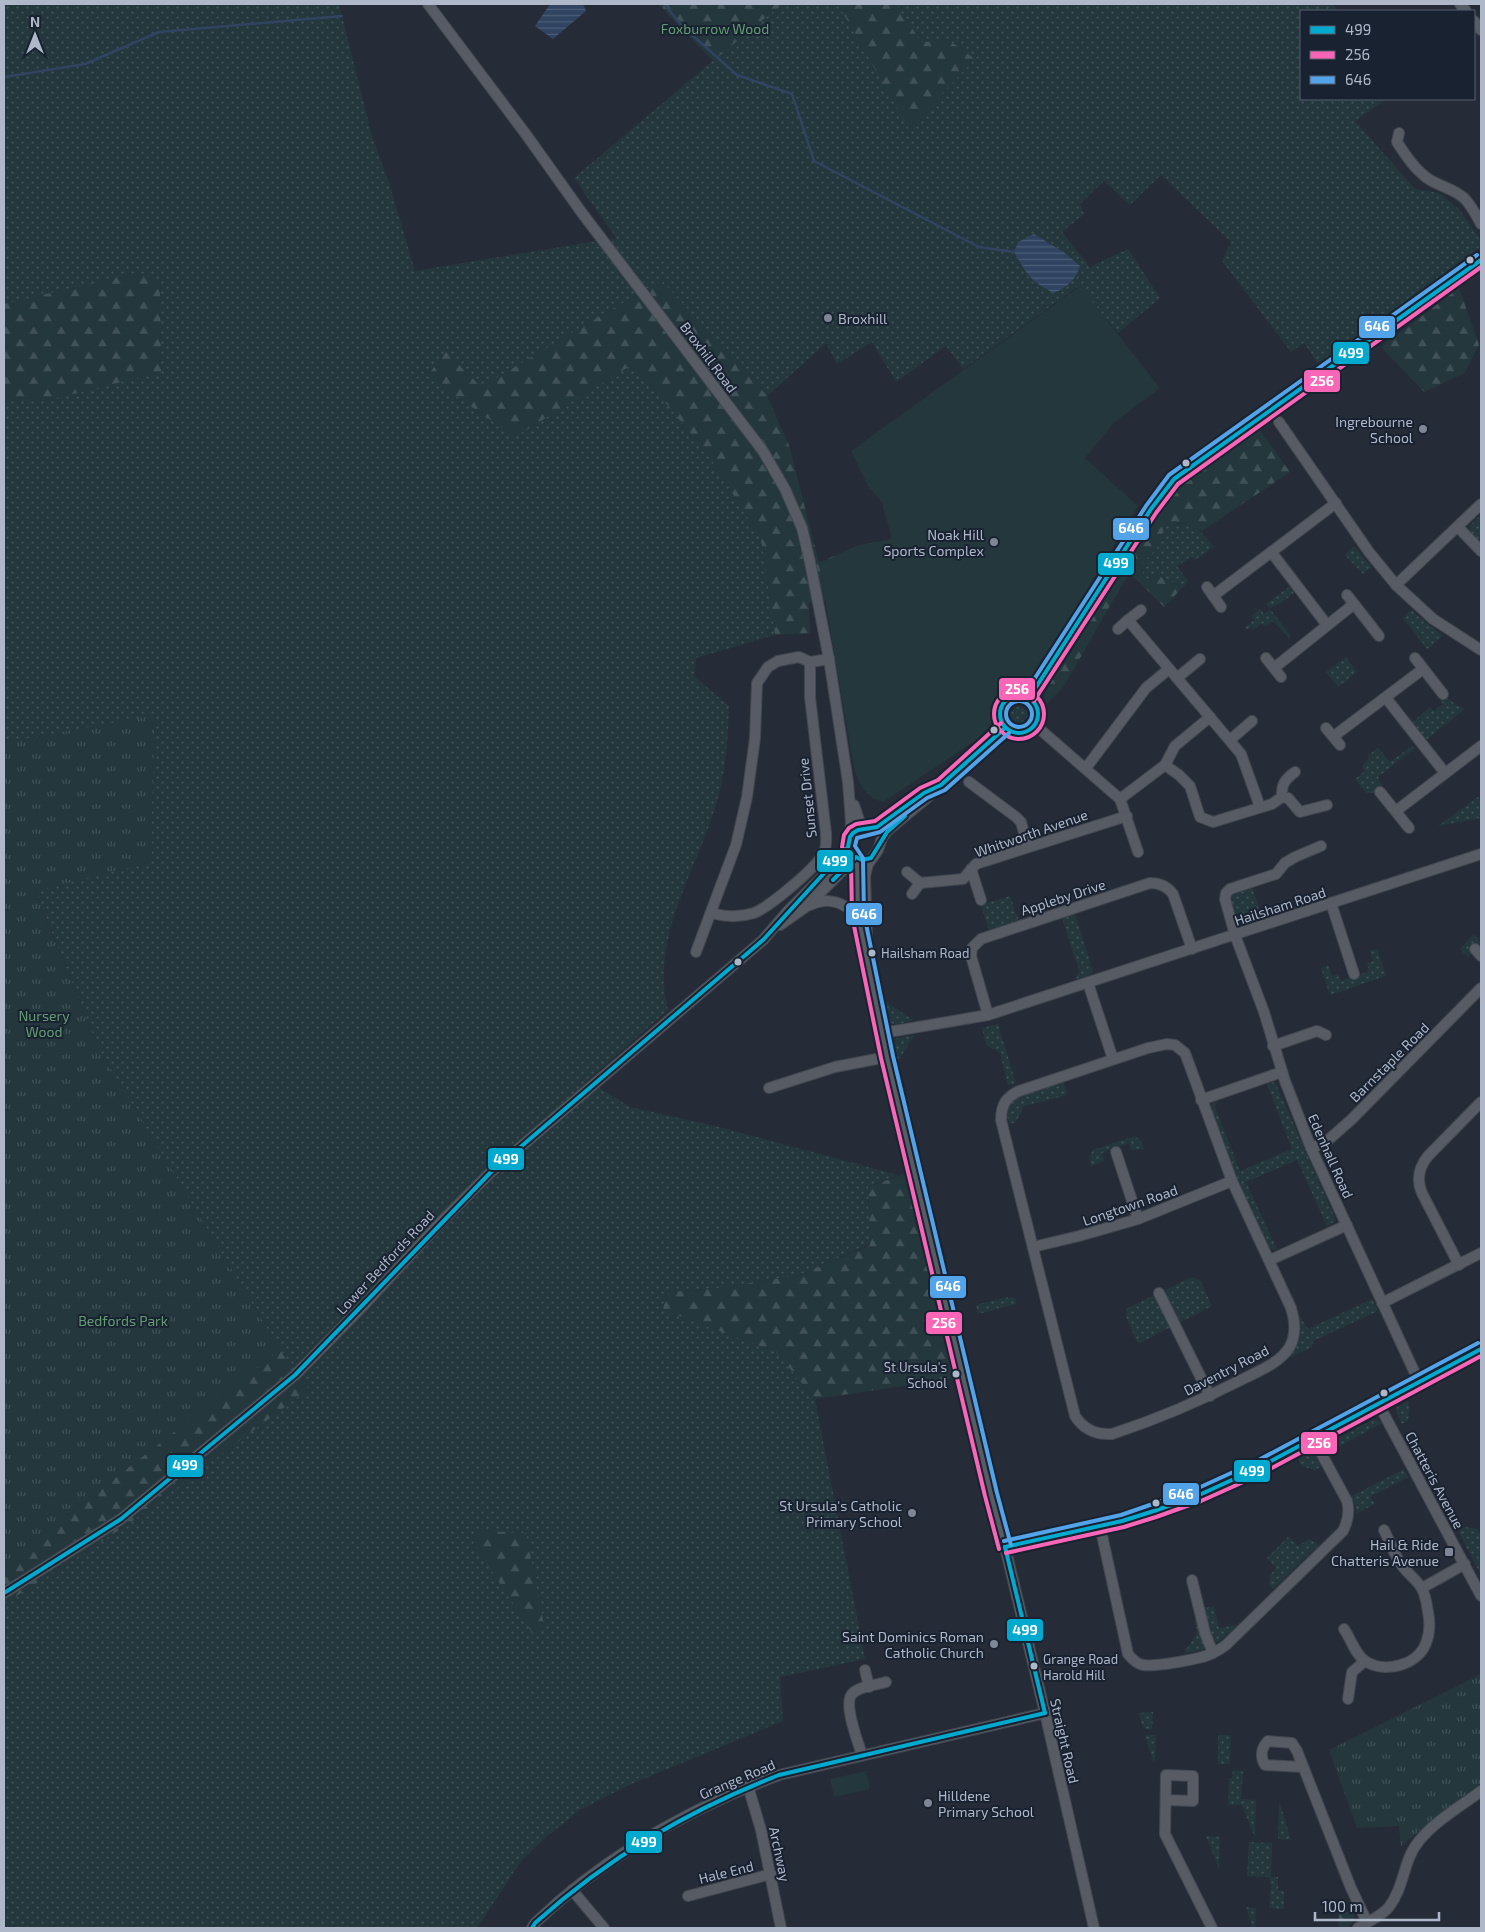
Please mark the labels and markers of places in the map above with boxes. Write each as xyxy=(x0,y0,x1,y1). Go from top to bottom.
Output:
unlabelled marker xyxy=(1465,255,1475,265)
place label: Broxhill xyxy=(838,310,888,327)
marker: Broxhill xyxy=(822,312,834,324)
place label: Ingrebourne School xyxy=(1335,413,1414,446)
marker: Ingrebourne School xyxy=(1417,423,1429,435)
unlabelled marker xyxy=(1181,458,1191,468)
place label: Noak Hill Sports Complex xyxy=(884,526,985,559)
marker: Noak Hill Sports Complex xyxy=(988,536,1000,548)
unlabelled marker xyxy=(989,725,999,735)
place label: Hailsham Road xyxy=(881,945,969,961)
marker: Hailsham Road xyxy=(867,948,877,958)
unlabelled marker xyxy=(733,957,743,967)
place label: St Ursula's School xyxy=(884,1359,947,1391)
marker: St Ursula's School xyxy=(951,1369,961,1379)
unlabelled marker xyxy=(1379,1388,1389,1398)
place label: St Ursula's Catholic Primary School xyxy=(779,1497,903,1530)
unlabelled marker xyxy=(1151,1498,1161,1508)
marker: St Ursula's Catholic Primary School xyxy=(906,1507,918,1519)
place label: Hail & Ride Chatteris Avenue xyxy=(1331,1536,1439,1569)
marker: Hail & Ride Chatteris Avenue xyxy=(1443,1546,1455,1558)
place label: Saint Dominics Roman Catholic Church xyxy=(842,1628,984,1661)
marker: Saint Dominics Roman Catholic Church xyxy=(988,1638,1000,1650)
place label: Grange Road Harold Hill xyxy=(1043,1651,1118,1683)
marker: Grange Road Harold Hill xyxy=(1029,1661,1039,1671)
place label: Hilldene Primary School xyxy=(938,1787,1035,1820)
marker: Hilldene Primary School xyxy=(922,1797,934,1809)

